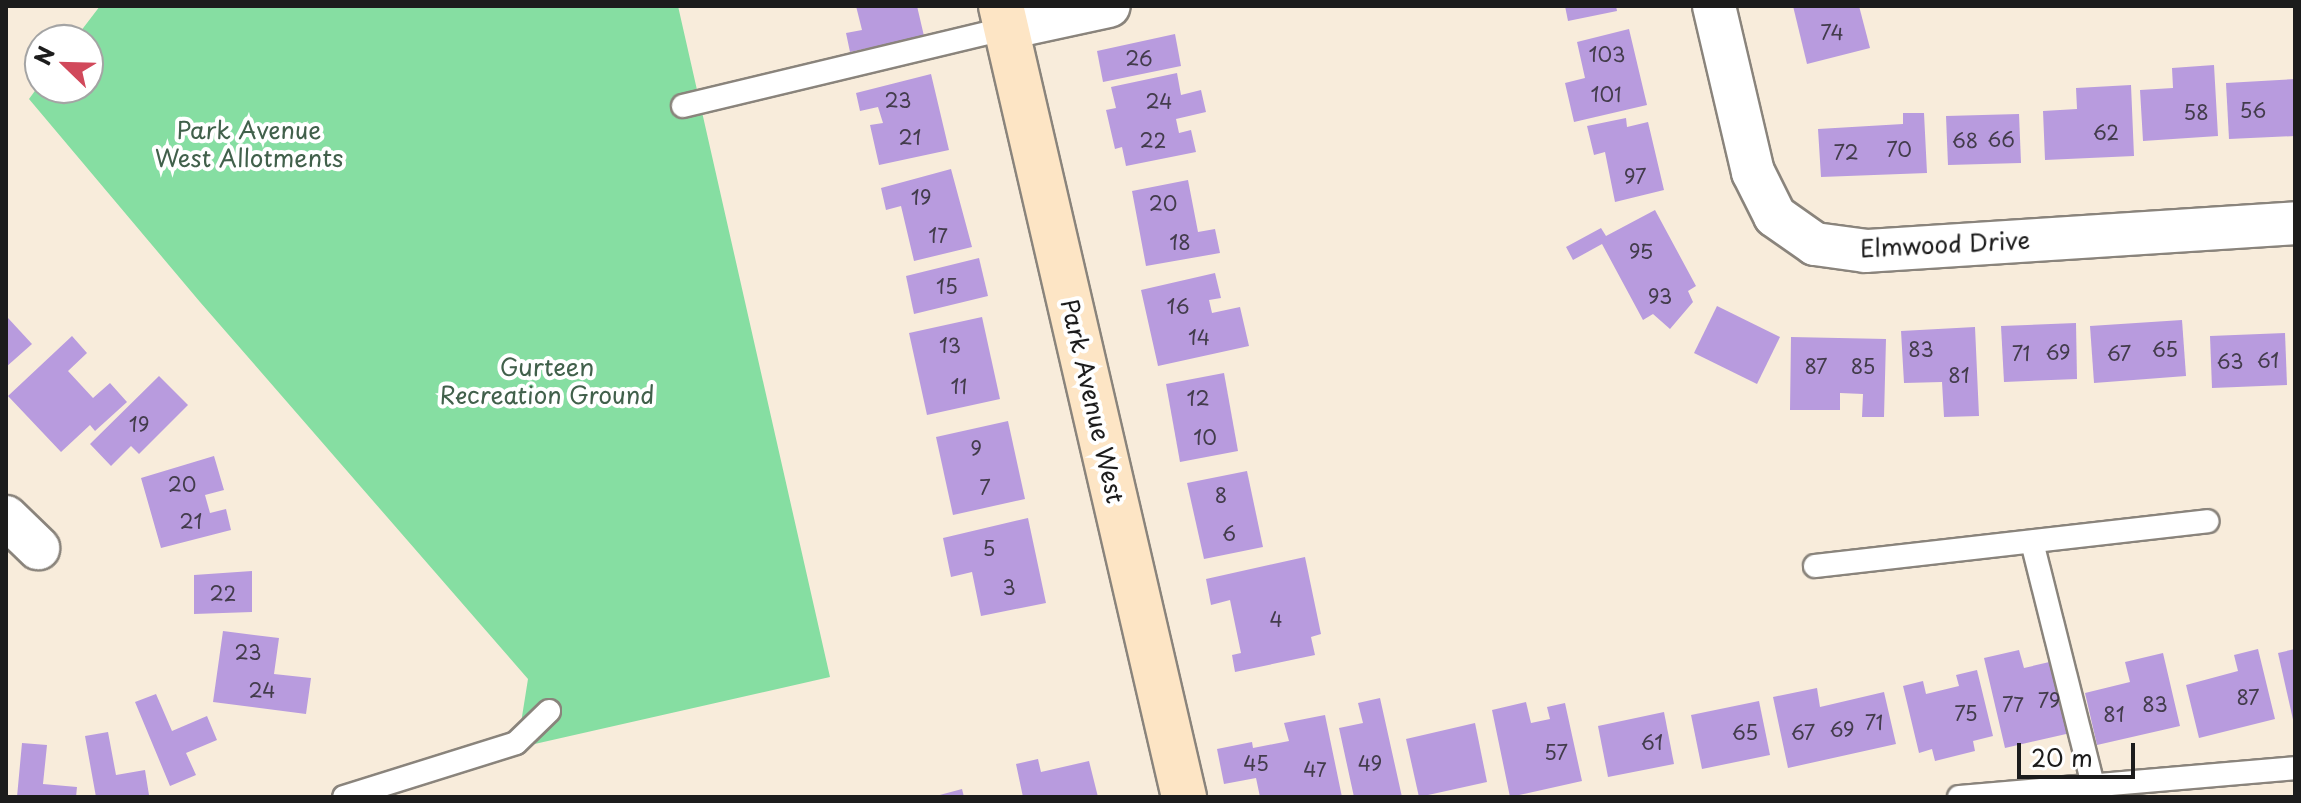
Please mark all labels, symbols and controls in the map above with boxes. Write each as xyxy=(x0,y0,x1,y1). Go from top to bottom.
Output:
house number: 74 xyxy=(1820,20,1844,44)
north arrow xyxy=(24,24,104,104)
text: N xyxy=(25,41,62,70)
house number: 103 xyxy=(1589,42,1625,66)
house number: 26 xyxy=(1125,46,1153,70)
house number: 101 xyxy=(1590,82,1622,106)
house number: 23 xyxy=(884,88,912,112)
house number: 24 xyxy=(1146,89,1172,113)
house number: 56 xyxy=(2240,98,2266,122)
house number: 58 xyxy=(2183,100,2209,124)
park label: Park Avenue West Allotments xyxy=(155,116,343,172)
house number: 62 xyxy=(2093,120,2119,144)
house number: 21 xyxy=(898,125,922,149)
house number: 66 xyxy=(1987,127,2015,151)
house number: 22 xyxy=(1140,128,1166,152)
house number: 68 xyxy=(1952,128,1978,152)
house number: 70 xyxy=(1886,137,1912,161)
house number: 72 xyxy=(1833,140,1859,164)
house number: 97 xyxy=(1624,164,1646,188)
house number: 19 xyxy=(911,185,931,209)
house number: 20 xyxy=(1149,191,1177,215)
house number: 17 xyxy=(928,223,948,247)
street label: Elmwood Drive xyxy=(1859,225,2031,263)
house number: 18 xyxy=(1169,230,1191,254)
house number: 95 xyxy=(1629,239,1653,263)
house number: 15 xyxy=(936,274,958,298)
house number: 93 xyxy=(1648,284,1672,308)
house number: 16 xyxy=(1167,294,1189,318)
street label: Park Avenue West xyxy=(1056,297,1130,505)
house number: 14 xyxy=(1188,325,1210,349)
house number: 13 xyxy=(939,333,961,357)
house number: 83 xyxy=(1908,337,1934,361)
house number: 65 xyxy=(2152,337,2178,361)
house number: 69 xyxy=(2045,340,2071,364)
house number: 71 xyxy=(2012,341,2030,365)
house number: 67 xyxy=(2107,341,2131,365)
house number: 61 xyxy=(2257,348,2279,372)
house number: 63 xyxy=(2217,349,2243,373)
park label: Gurteen Recreation Ground xyxy=(439,353,655,409)
house number: 87 xyxy=(1805,354,1827,378)
house number: 85 xyxy=(1851,354,1875,378)
house number: 81 xyxy=(1948,363,1970,387)
house number: 11 xyxy=(951,374,967,398)
house number: 12 xyxy=(1186,386,1210,410)
house number: 19 xyxy=(129,412,149,436)
house number: 10 xyxy=(1193,425,1217,449)
house number: 9 xyxy=(970,436,982,460)
house number: 20 xyxy=(168,472,196,496)
house number: 7 xyxy=(979,475,991,499)
house number: 8 xyxy=(1215,483,1227,507)
house number: 21 xyxy=(179,509,203,533)
house number: 6 xyxy=(1222,521,1236,545)
house number: 5 xyxy=(983,536,995,560)
house number: 3 xyxy=(1002,575,1016,599)
house number: 22 xyxy=(210,581,236,605)
house number: 4 xyxy=(1269,607,1283,631)
house number: 23 xyxy=(234,640,262,664)
house number: 24 xyxy=(249,678,275,702)
house number: 87 xyxy=(2237,685,2259,709)
house number: 79 xyxy=(2038,688,2060,712)
house number: 77 xyxy=(2002,692,2024,716)
house number: 83 xyxy=(2142,692,2168,716)
house number: 75 xyxy=(1954,701,1978,725)
house number: 81 xyxy=(2103,702,2125,726)
house number: 71 xyxy=(1865,710,1883,734)
house number: 69 xyxy=(1829,717,1855,741)
house number: 65 xyxy=(1732,720,1758,744)
house number: 67 xyxy=(1791,720,1815,744)
scale bar xyxy=(2021,727,2139,777)
house number: 61 xyxy=(1641,730,1663,754)
text: 20 m xyxy=(2031,739,2093,775)
house number: 57 xyxy=(1544,740,1568,764)
house number: 45 xyxy=(1243,751,1269,775)
house number: 49 xyxy=(1358,751,1382,775)
house number: 47 xyxy=(1303,757,1327,781)

